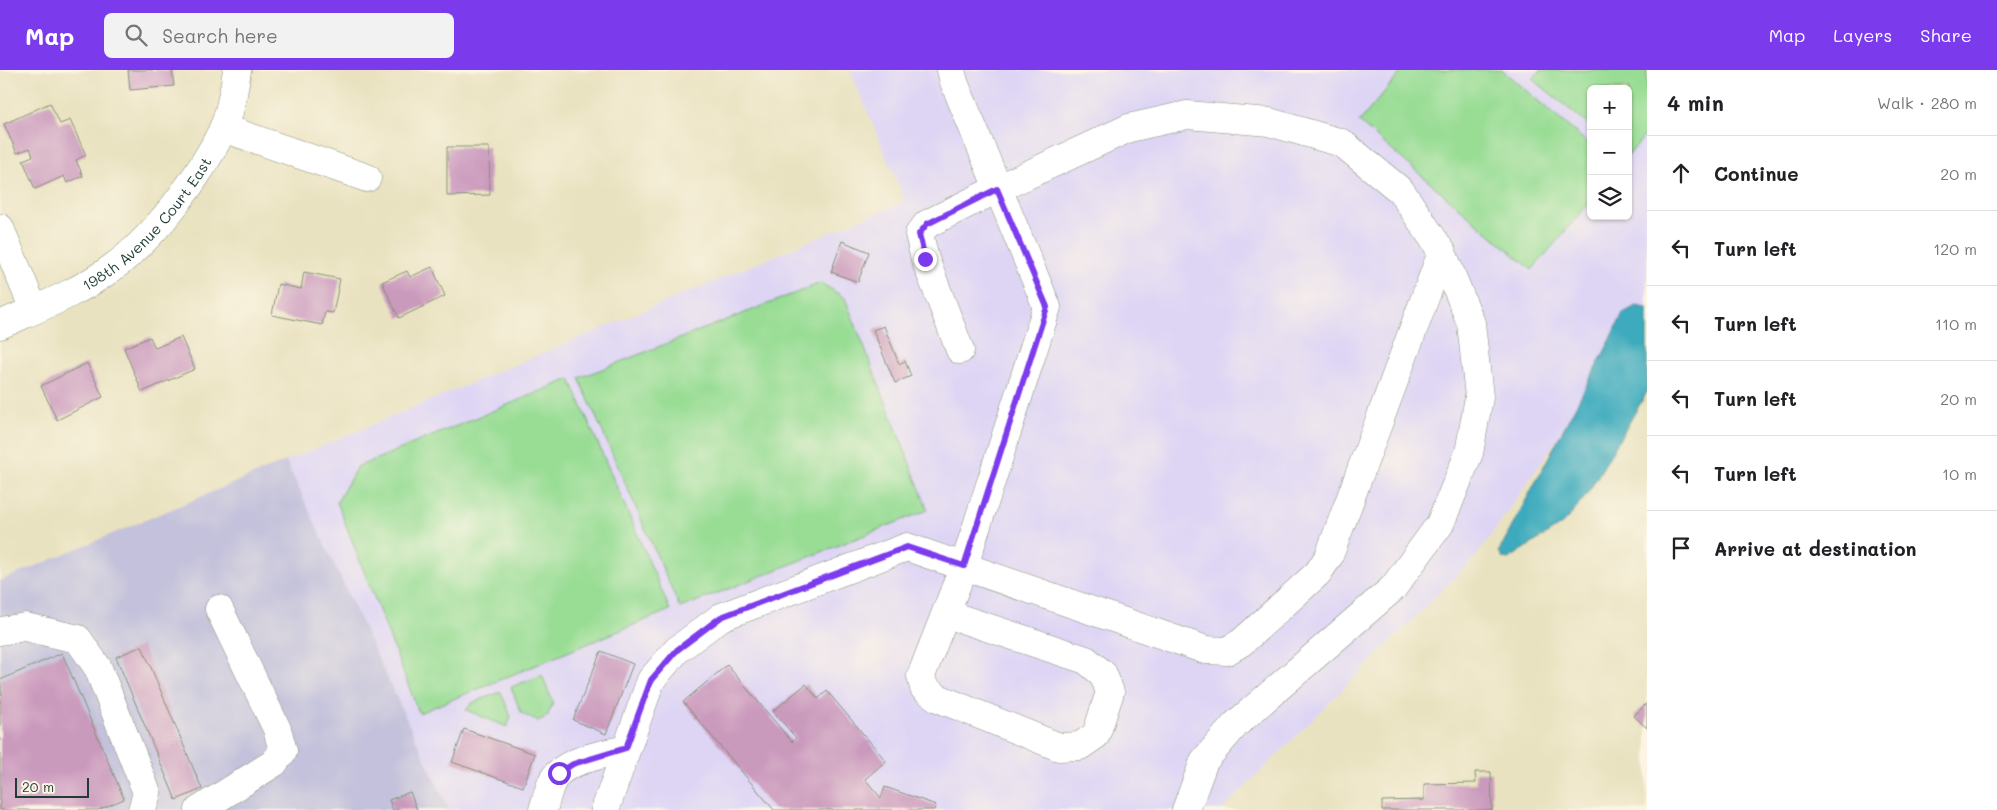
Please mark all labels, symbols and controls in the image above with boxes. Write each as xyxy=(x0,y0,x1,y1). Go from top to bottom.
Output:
search box xyxy=(104,13,454,58)
text: Map xyxy=(25,20,74,51)
icon: search xyxy=(122,21,150,49)
text: Search here xyxy=(162,23,278,48)
text: Map xyxy=(1769,23,1805,47)
text: Layers xyxy=(1833,23,1892,47)
text: Share xyxy=(1920,23,1972,47)
map controls xyxy=(1587,85,1632,220)
button: + xyxy=(1587,85,1632,130)
text: 4 min xyxy=(1667,89,1724,116)
text: Walk · 280 m xyxy=(1877,92,1977,113)
button: − xyxy=(1587,130,1632,175)
street label: 198th Avenue Court East xyxy=(78,153,216,295)
icon: ahead xyxy=(1667,159,1695,187)
text: Continue xyxy=(1714,161,1799,186)
text: 20 m xyxy=(1940,163,1977,184)
button: layers xyxy=(1587,175,1632,220)
icon: left xyxy=(1667,234,1695,262)
text: Turn left xyxy=(1714,236,1797,261)
text: 120 m xyxy=(1933,238,1977,259)
route end xyxy=(914,248,937,271)
icon: left xyxy=(1667,309,1695,337)
text: Turn left xyxy=(1714,311,1797,336)
text: 110 m xyxy=(1935,313,1977,334)
icon: left xyxy=(1667,384,1695,412)
text: Turn left xyxy=(1714,386,1797,411)
text: 20 m xyxy=(1940,388,1977,409)
icon: left xyxy=(1667,459,1695,487)
text: Turn left xyxy=(1714,461,1797,486)
text: 10 m xyxy=(1942,463,1977,484)
icon: arrive xyxy=(1667,534,1695,562)
text: Arrive at destination xyxy=(1714,536,1917,561)
route start xyxy=(548,762,571,785)
scale bar xyxy=(15,775,89,798)
text: 20 m xyxy=(22,777,54,796)

